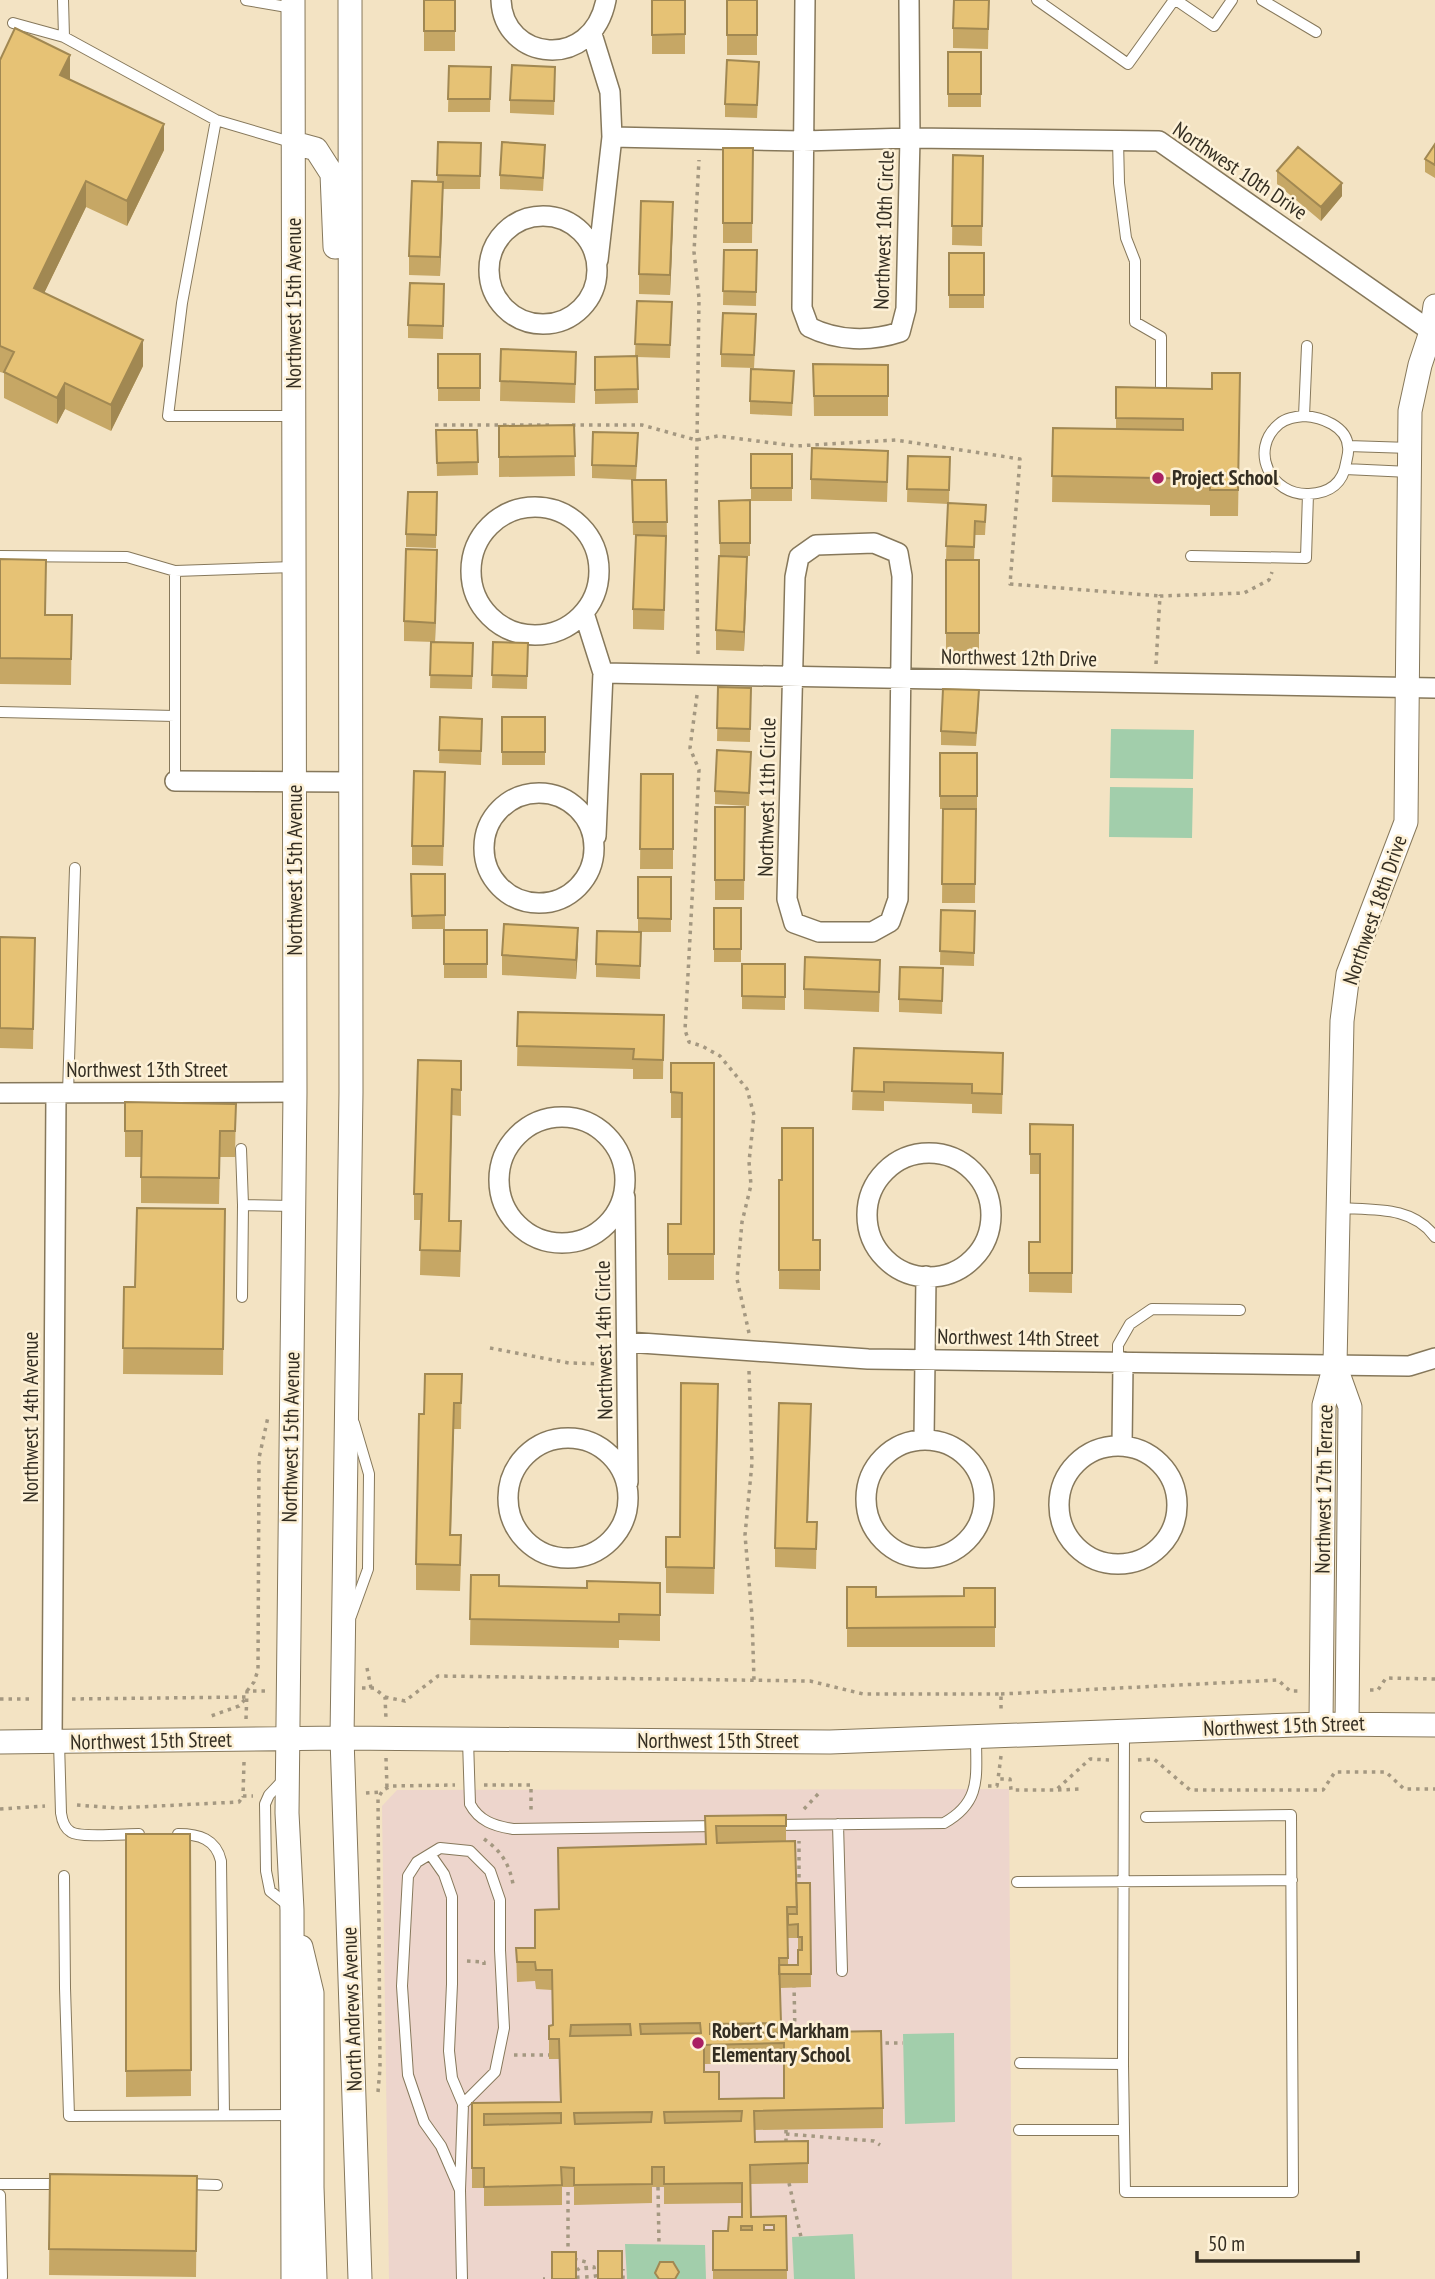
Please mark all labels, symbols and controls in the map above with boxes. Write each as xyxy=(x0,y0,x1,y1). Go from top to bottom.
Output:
street label: Northwest 10th Drive xyxy=(1168,116,1313,225)
street label: Northwest 10th Circle xyxy=(867,150,900,310)
street label: Northwest 15th Avenue xyxy=(280,218,307,388)
place label: Project School xyxy=(1172,464,1279,491)
marker: Project School xyxy=(1150,470,1166,486)
street label: Northwest 12th Drive xyxy=(941,643,1097,672)
street label: Northwest 11th Circle xyxy=(752,717,781,877)
street label: Northwest 15th Avenue xyxy=(281,785,308,955)
street label: Northwest 18th Drive xyxy=(1336,832,1413,988)
street label: Northwest 13th Street xyxy=(66,1056,228,1083)
street label: Northwest 14th Circle xyxy=(589,1260,618,1420)
street label: Northwest 14th Street xyxy=(937,1323,1099,1352)
street label: Northwest 14th Avenue xyxy=(17,1332,44,1502)
street label: Northwest 15th Avenue xyxy=(276,1351,305,1523)
street label: Northwest 17th Terrace xyxy=(1309,1404,1338,1574)
street label: Northwest 15th Street xyxy=(1203,1709,1365,1742)
street label: Northwest 15th Street xyxy=(70,1726,232,1755)
street label: Northwest 15th Street xyxy=(637,1727,799,1754)
street label: North Andrews Avenue xyxy=(335,1926,368,2092)
place label: Robert C Markham Elementary School xyxy=(712,2017,851,2068)
marker: Robert C Markham Elementary School xyxy=(690,2035,706,2051)
scale bar xyxy=(1197,2220,1358,2264)
text: 50 m xyxy=(1208,2230,1245,2257)

